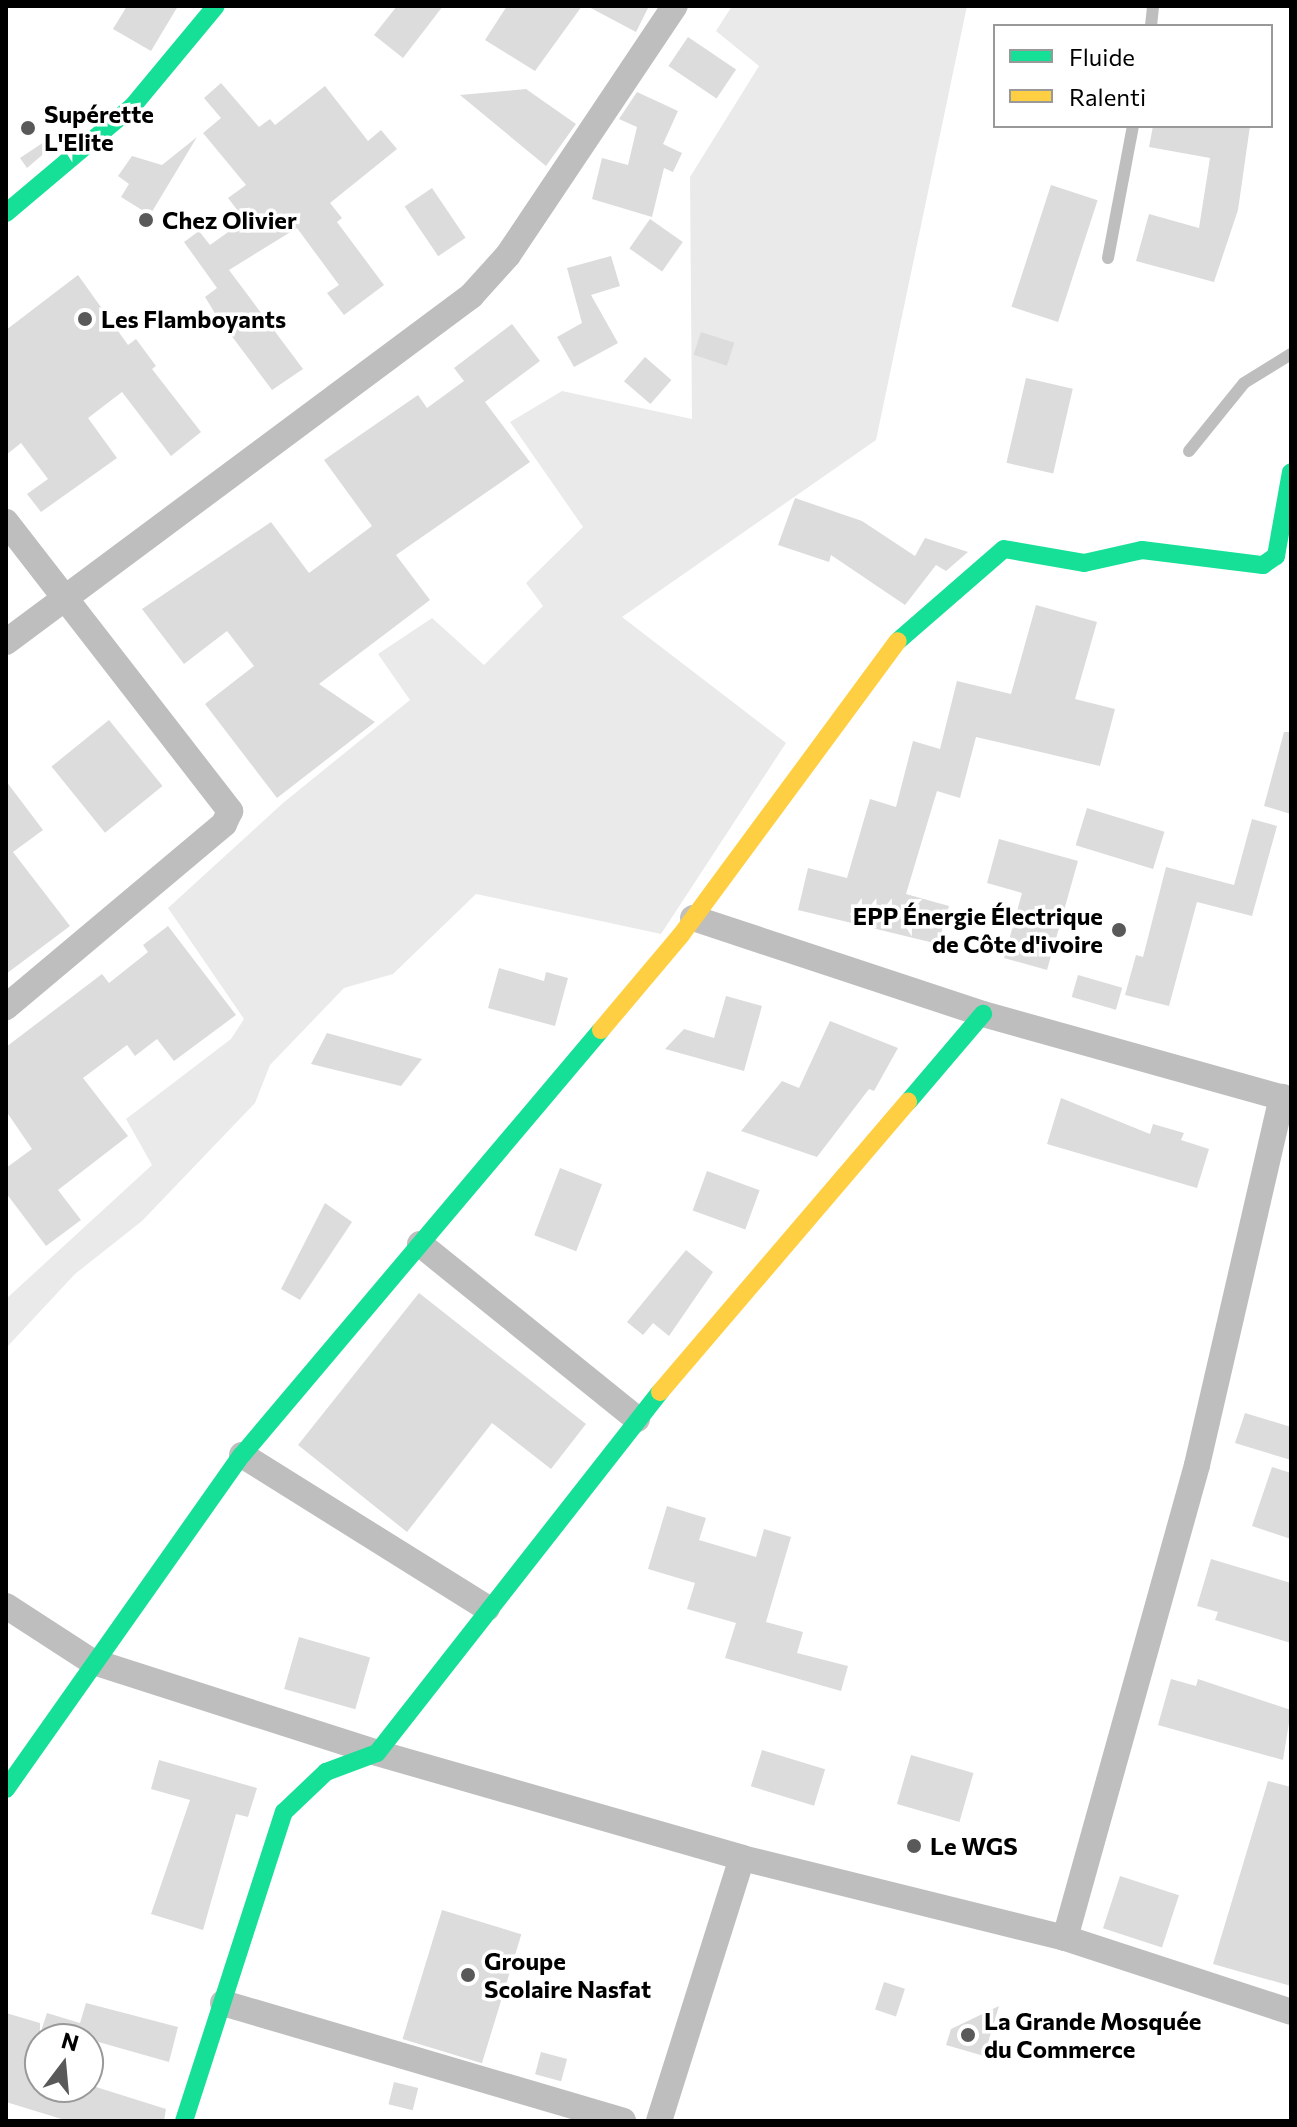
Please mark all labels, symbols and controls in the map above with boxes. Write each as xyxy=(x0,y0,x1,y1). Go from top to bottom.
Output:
legend xyxy=(993,24,1273,128)
text: Fluide xyxy=(1069,42,1135,71)
text: Ralenti xyxy=(1069,82,1146,111)
place label: Supérette L'Elite xyxy=(44,100,154,156)
marker: Supérette L'Elite xyxy=(19,119,37,137)
place label: Chez Olivier xyxy=(162,206,297,234)
marker: Chez Olivier xyxy=(137,211,155,229)
place label: Les Flamboyants xyxy=(101,305,286,333)
marker: Les Flamboyants xyxy=(76,310,94,328)
place label: EPP Énergie Électrique de Côte d'ivoire xyxy=(853,902,1103,958)
marker: EPP Énergie Électrique de Côte d'ivoire xyxy=(1110,921,1128,939)
place label: Le WGS xyxy=(930,1832,1018,1860)
marker: Le WGS xyxy=(905,1837,923,1855)
place label: Groupe Scolaire Nasfat xyxy=(484,1947,651,2003)
marker: Groupe Scolaire Nasfat xyxy=(459,1966,477,1984)
place label: La Grande Mosquée du Commerce xyxy=(984,2007,1201,2063)
north arrow xyxy=(24,2023,104,2103)
text: N xyxy=(59,2026,82,2057)
marker: La Grande Mosquée du Commerce xyxy=(959,2026,977,2044)

